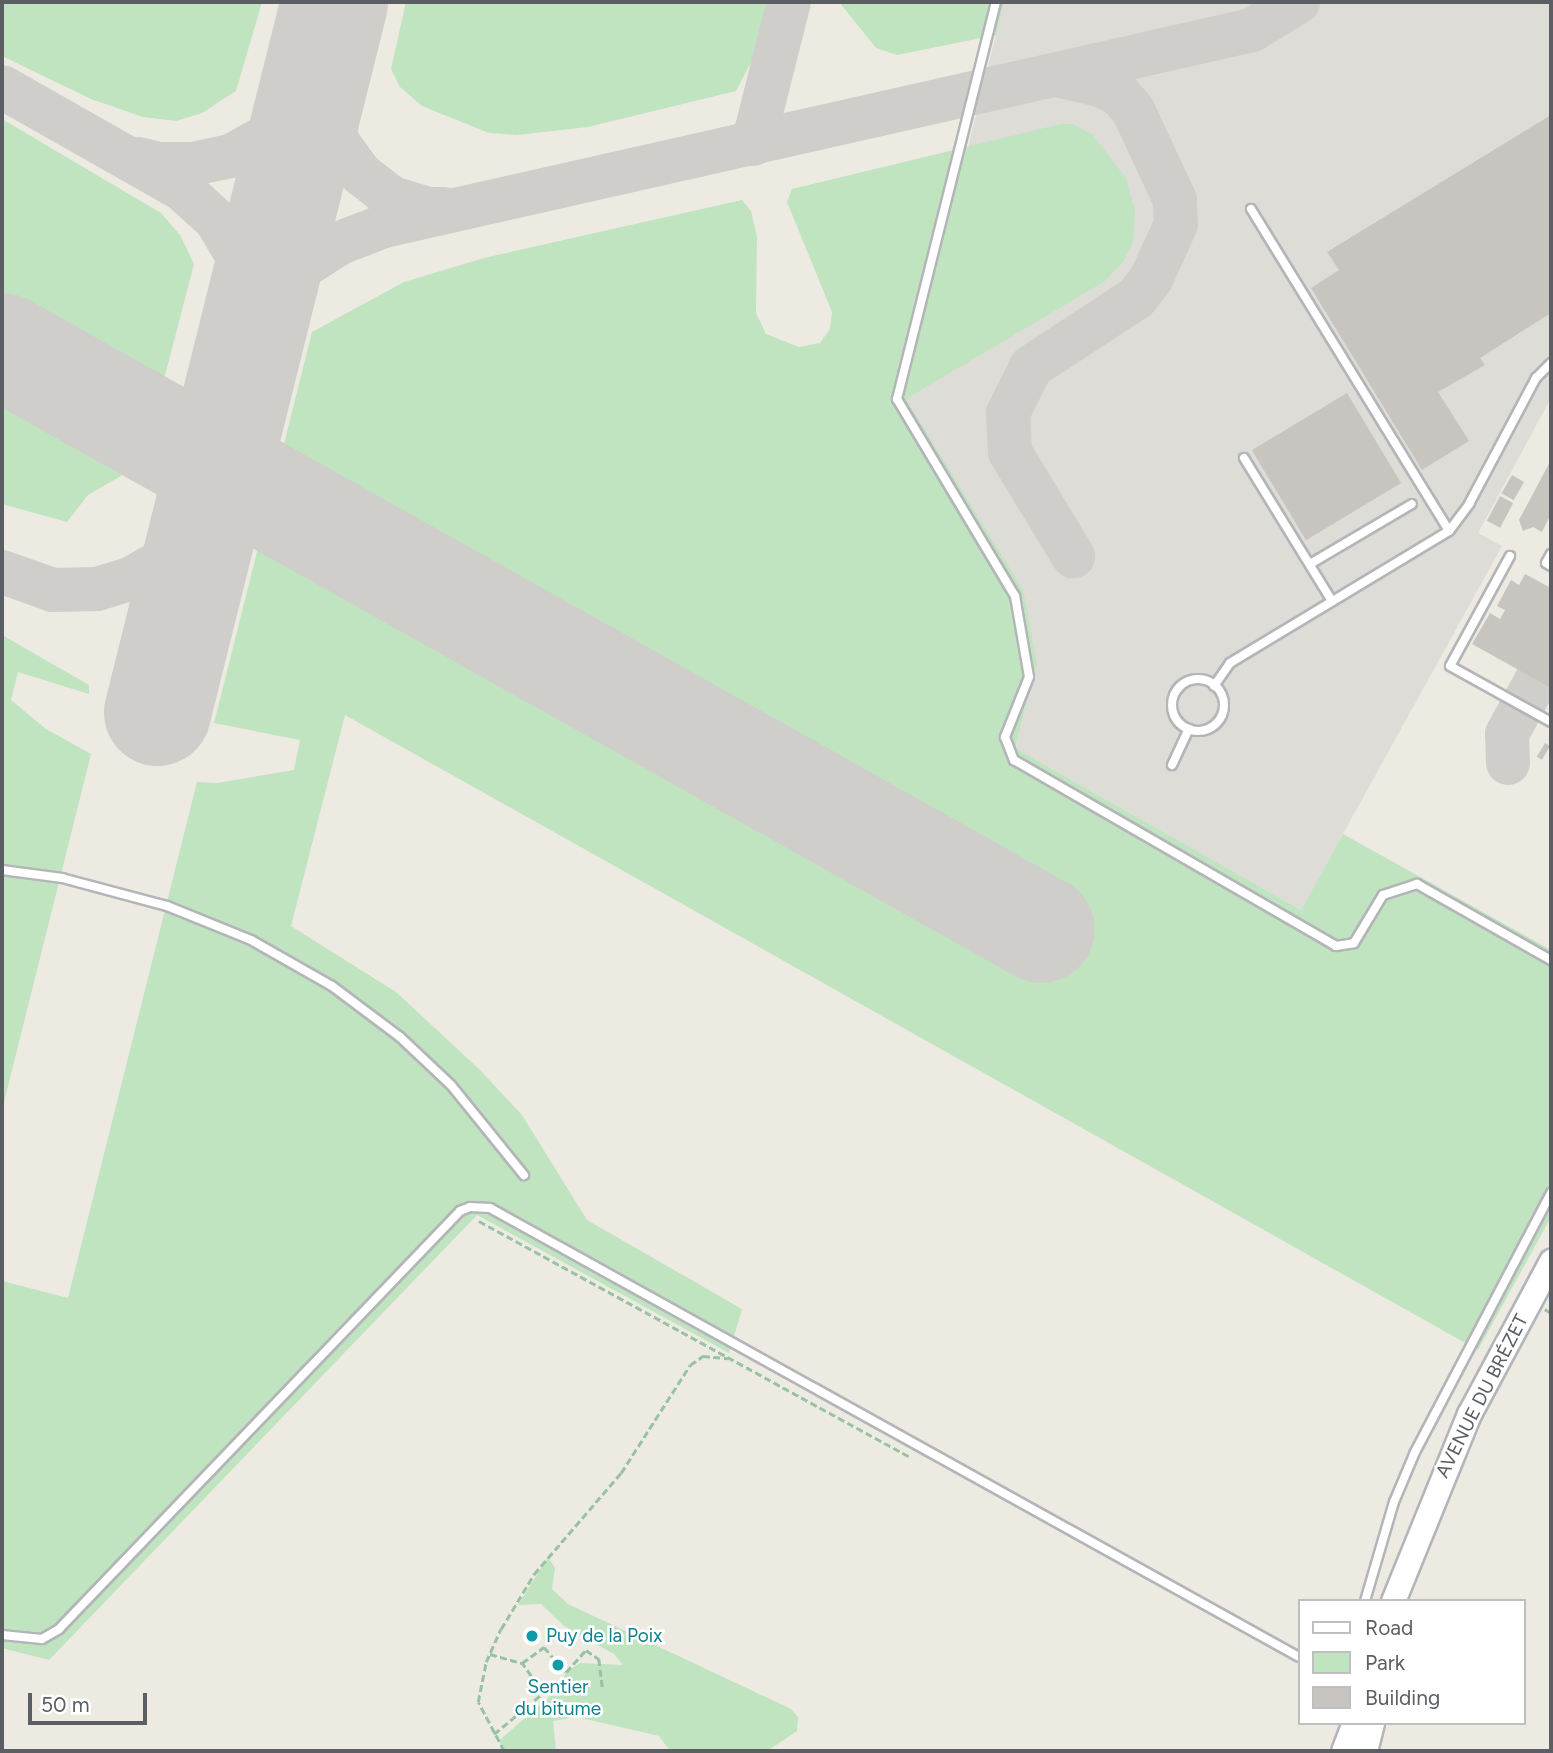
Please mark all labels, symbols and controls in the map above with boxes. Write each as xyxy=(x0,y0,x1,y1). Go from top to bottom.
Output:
street label: AVENUE DU BRÉZET xyxy=(1431,1310,1533,1482)
legend xyxy=(1298,1599,1525,1725)
text: Road xyxy=(1365,1615,1413,1640)
place label: Puy de la Poix xyxy=(546,1625,662,1647)
marker: Puy de la Poix xyxy=(524,1628,540,1644)
text: Park xyxy=(1365,1650,1405,1675)
marker: Sentier du bitume xyxy=(550,1657,566,1673)
place label: Sentier du bitume xyxy=(515,1676,601,1720)
scale bar xyxy=(32,1680,150,1724)
text: Building xyxy=(1365,1685,1440,1710)
text: 50 m xyxy=(41,1692,90,1717)

